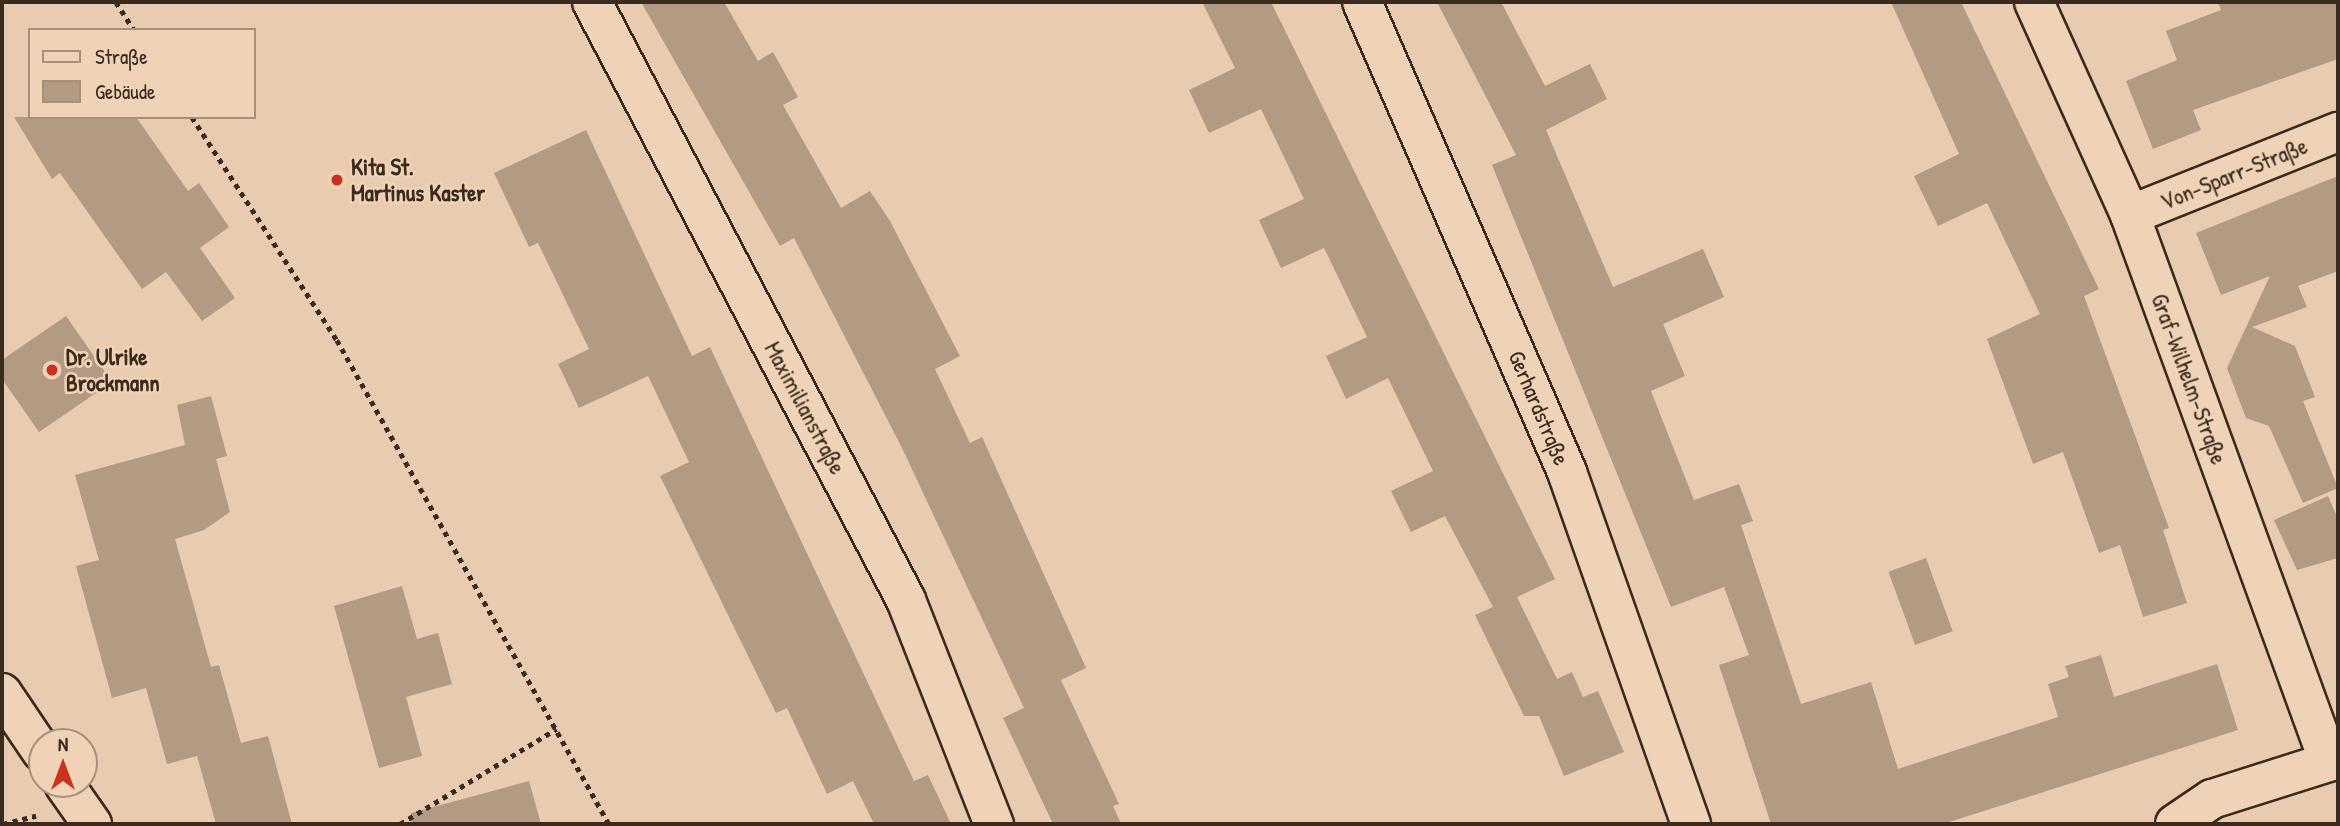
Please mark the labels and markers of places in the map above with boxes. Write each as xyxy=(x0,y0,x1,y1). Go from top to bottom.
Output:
place label: Kita St. Martinus Kaster xyxy=(351,153,485,207)
marker: Kita St. Martinus Kaster xyxy=(329,172,345,188)
place label: Dr. Ulrike Brockmann xyxy=(66,343,160,397)
marker: Dr. Ulrike Brockmann xyxy=(44,362,60,378)

